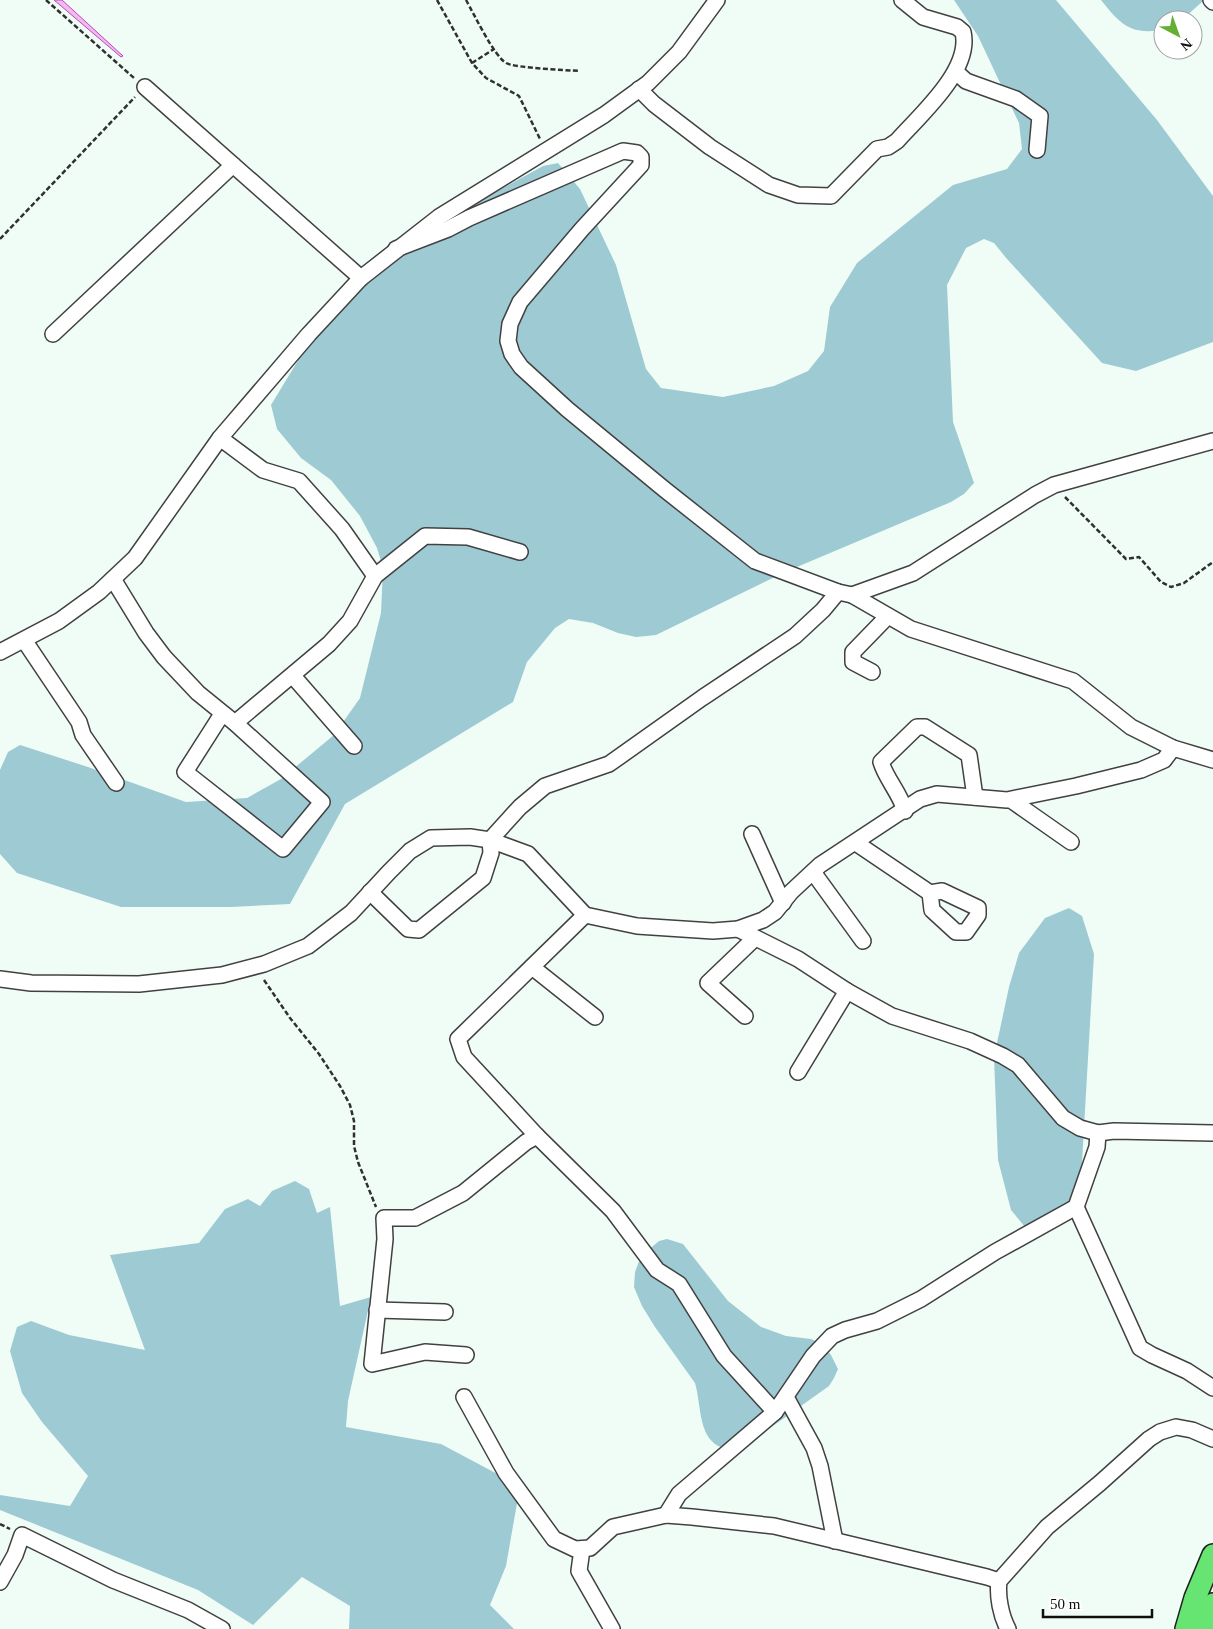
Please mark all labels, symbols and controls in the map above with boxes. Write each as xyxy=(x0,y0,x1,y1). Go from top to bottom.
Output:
north arrow xyxy=(1153,10,1203,60)
text: N xyxy=(1177,35,1195,53)
scale bar xyxy=(1043,1586,1152,1618)
text: 50 m xyxy=(1050,1596,1081,1612)

